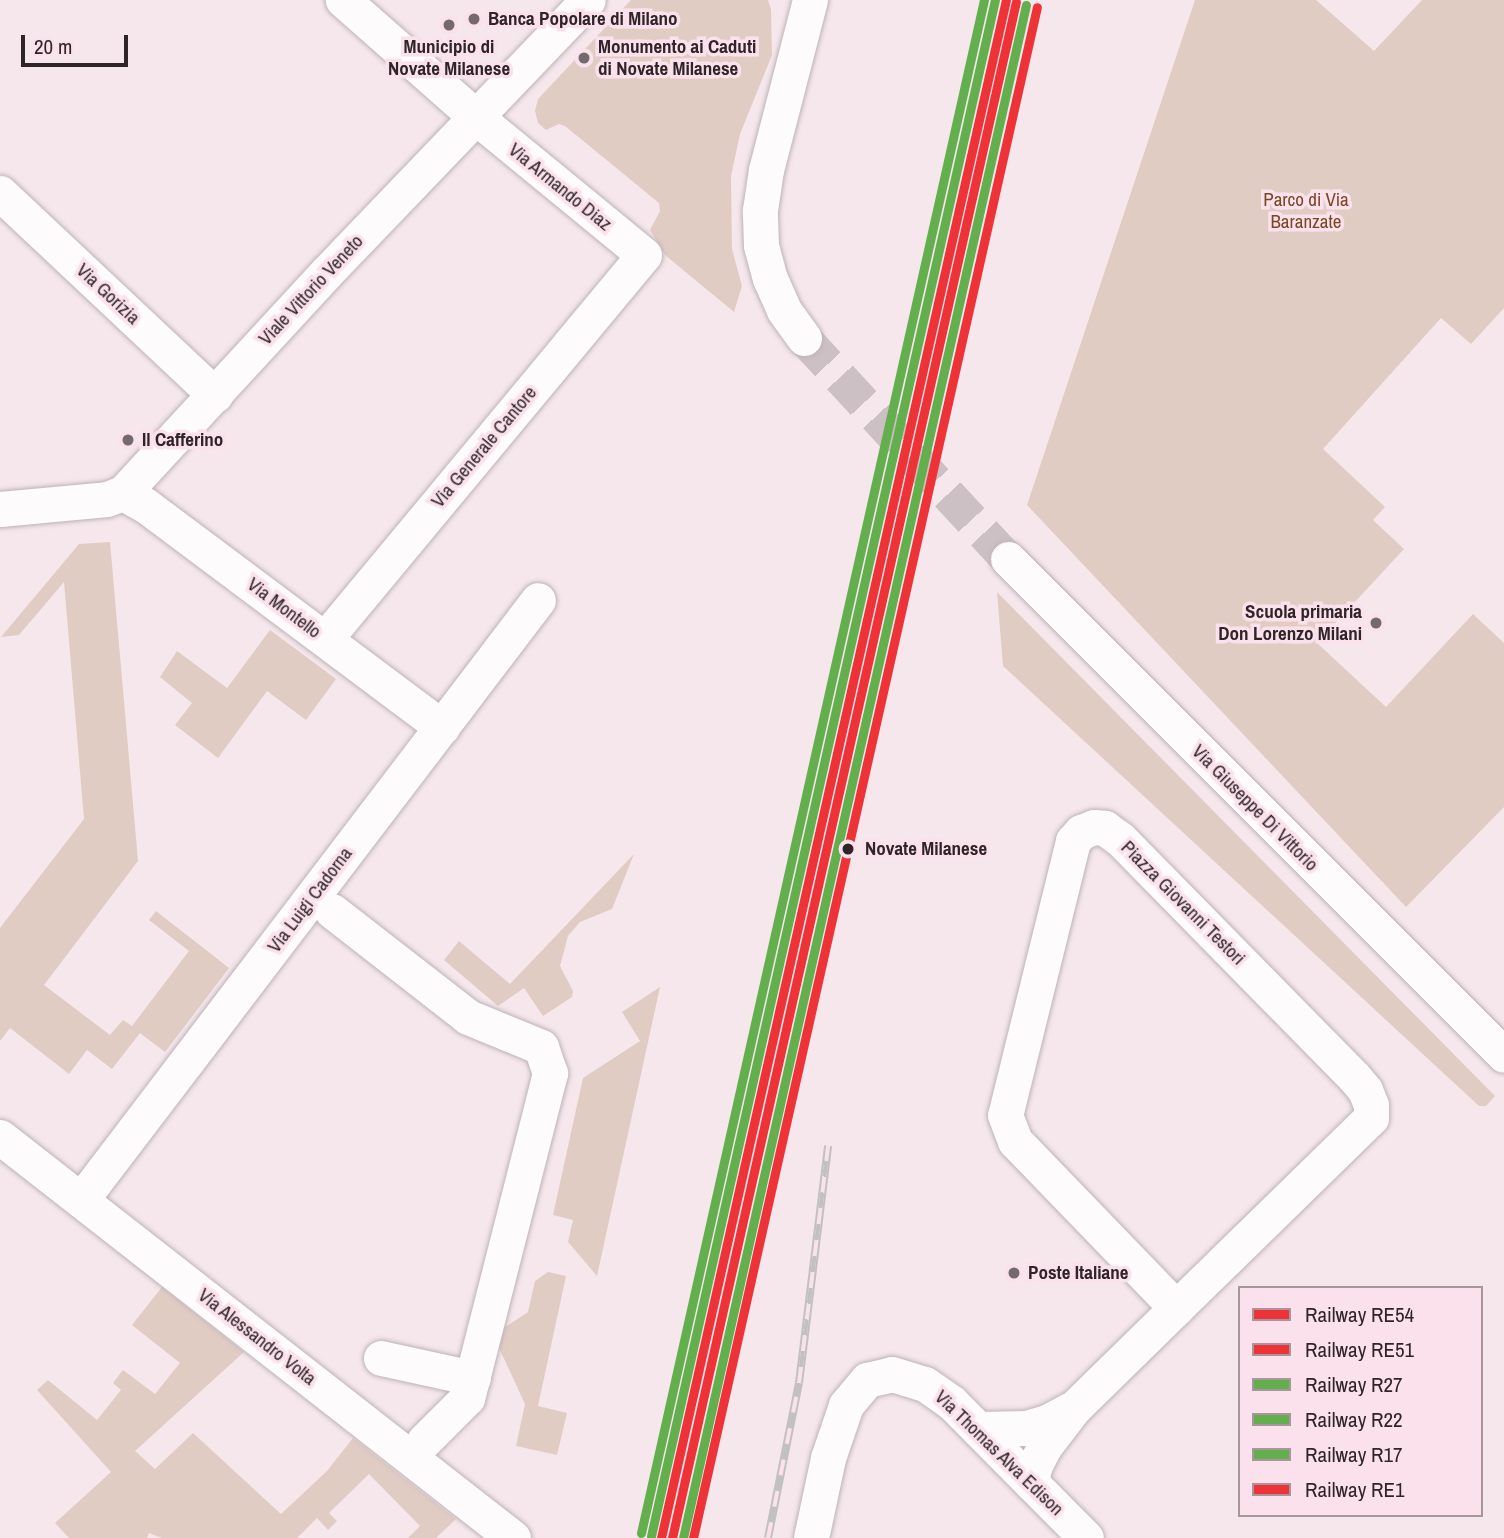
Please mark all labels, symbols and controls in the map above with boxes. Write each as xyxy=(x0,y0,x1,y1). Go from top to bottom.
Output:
place label: Banca Popolare di Milano xyxy=(488,8,678,30)
marker: Banca Popolare di Milano xyxy=(466,11,482,27)
marker: Municipio di Novate Milanese xyxy=(441,17,457,33)
scale bar xyxy=(24,21,131,65)
text: 20 m xyxy=(34,32,72,61)
place label: Municipio di Novate Milanese xyxy=(388,36,510,80)
place label: Monumento ai Caduti di Novate Milanese xyxy=(598,36,756,80)
marker: Monumento ai Caduti di Novate Milanese xyxy=(576,50,592,66)
street label: Via Armando Diaz xyxy=(503,138,617,236)
park label: Parco di Via Baranzate xyxy=(1263,189,1349,233)
street label: Viale Vittorio Veneto xyxy=(254,230,368,350)
street label: Via Gorizia xyxy=(72,259,144,329)
street label: Via Generale Cantore xyxy=(427,382,541,512)
place label: Il Cafferino xyxy=(142,429,223,451)
marker: Il Cafferino xyxy=(120,432,136,448)
street label: Via Montello xyxy=(243,573,325,643)
place label: Scuola primaria Don Lorenzo Milani xyxy=(1218,601,1362,645)
marker: Scuola primaria Don Lorenzo Milani xyxy=(1368,615,1384,631)
street label: Via Giuseppe Di Vittorio xyxy=(1187,740,1323,876)
street label: Piazza Giovanni Testori xyxy=(1116,836,1250,970)
marker: Novate Milanese xyxy=(837,838,859,860)
place label: Novate Milanese xyxy=(865,838,987,860)
street label: Via Luigi Cadorna xyxy=(263,843,357,957)
place label: Poste Italiane xyxy=(1028,1262,1128,1284)
marker: Poste Italiane xyxy=(1006,1265,1022,1281)
street label: Via Alessandro Volta xyxy=(193,1284,321,1390)
legend xyxy=(1238,1286,1483,1517)
text: Railway RE54 xyxy=(1305,1300,1414,1329)
text: Railway RE51 xyxy=(1305,1335,1414,1364)
text: Railway R27 xyxy=(1305,1370,1403,1399)
street label: Via Thomas Alva Edison xyxy=(930,1385,1068,1521)
text: Railway R22 xyxy=(1305,1405,1403,1434)
text: Railway R17 xyxy=(1305,1440,1403,1469)
text: Railway RE1 xyxy=(1305,1475,1405,1504)

